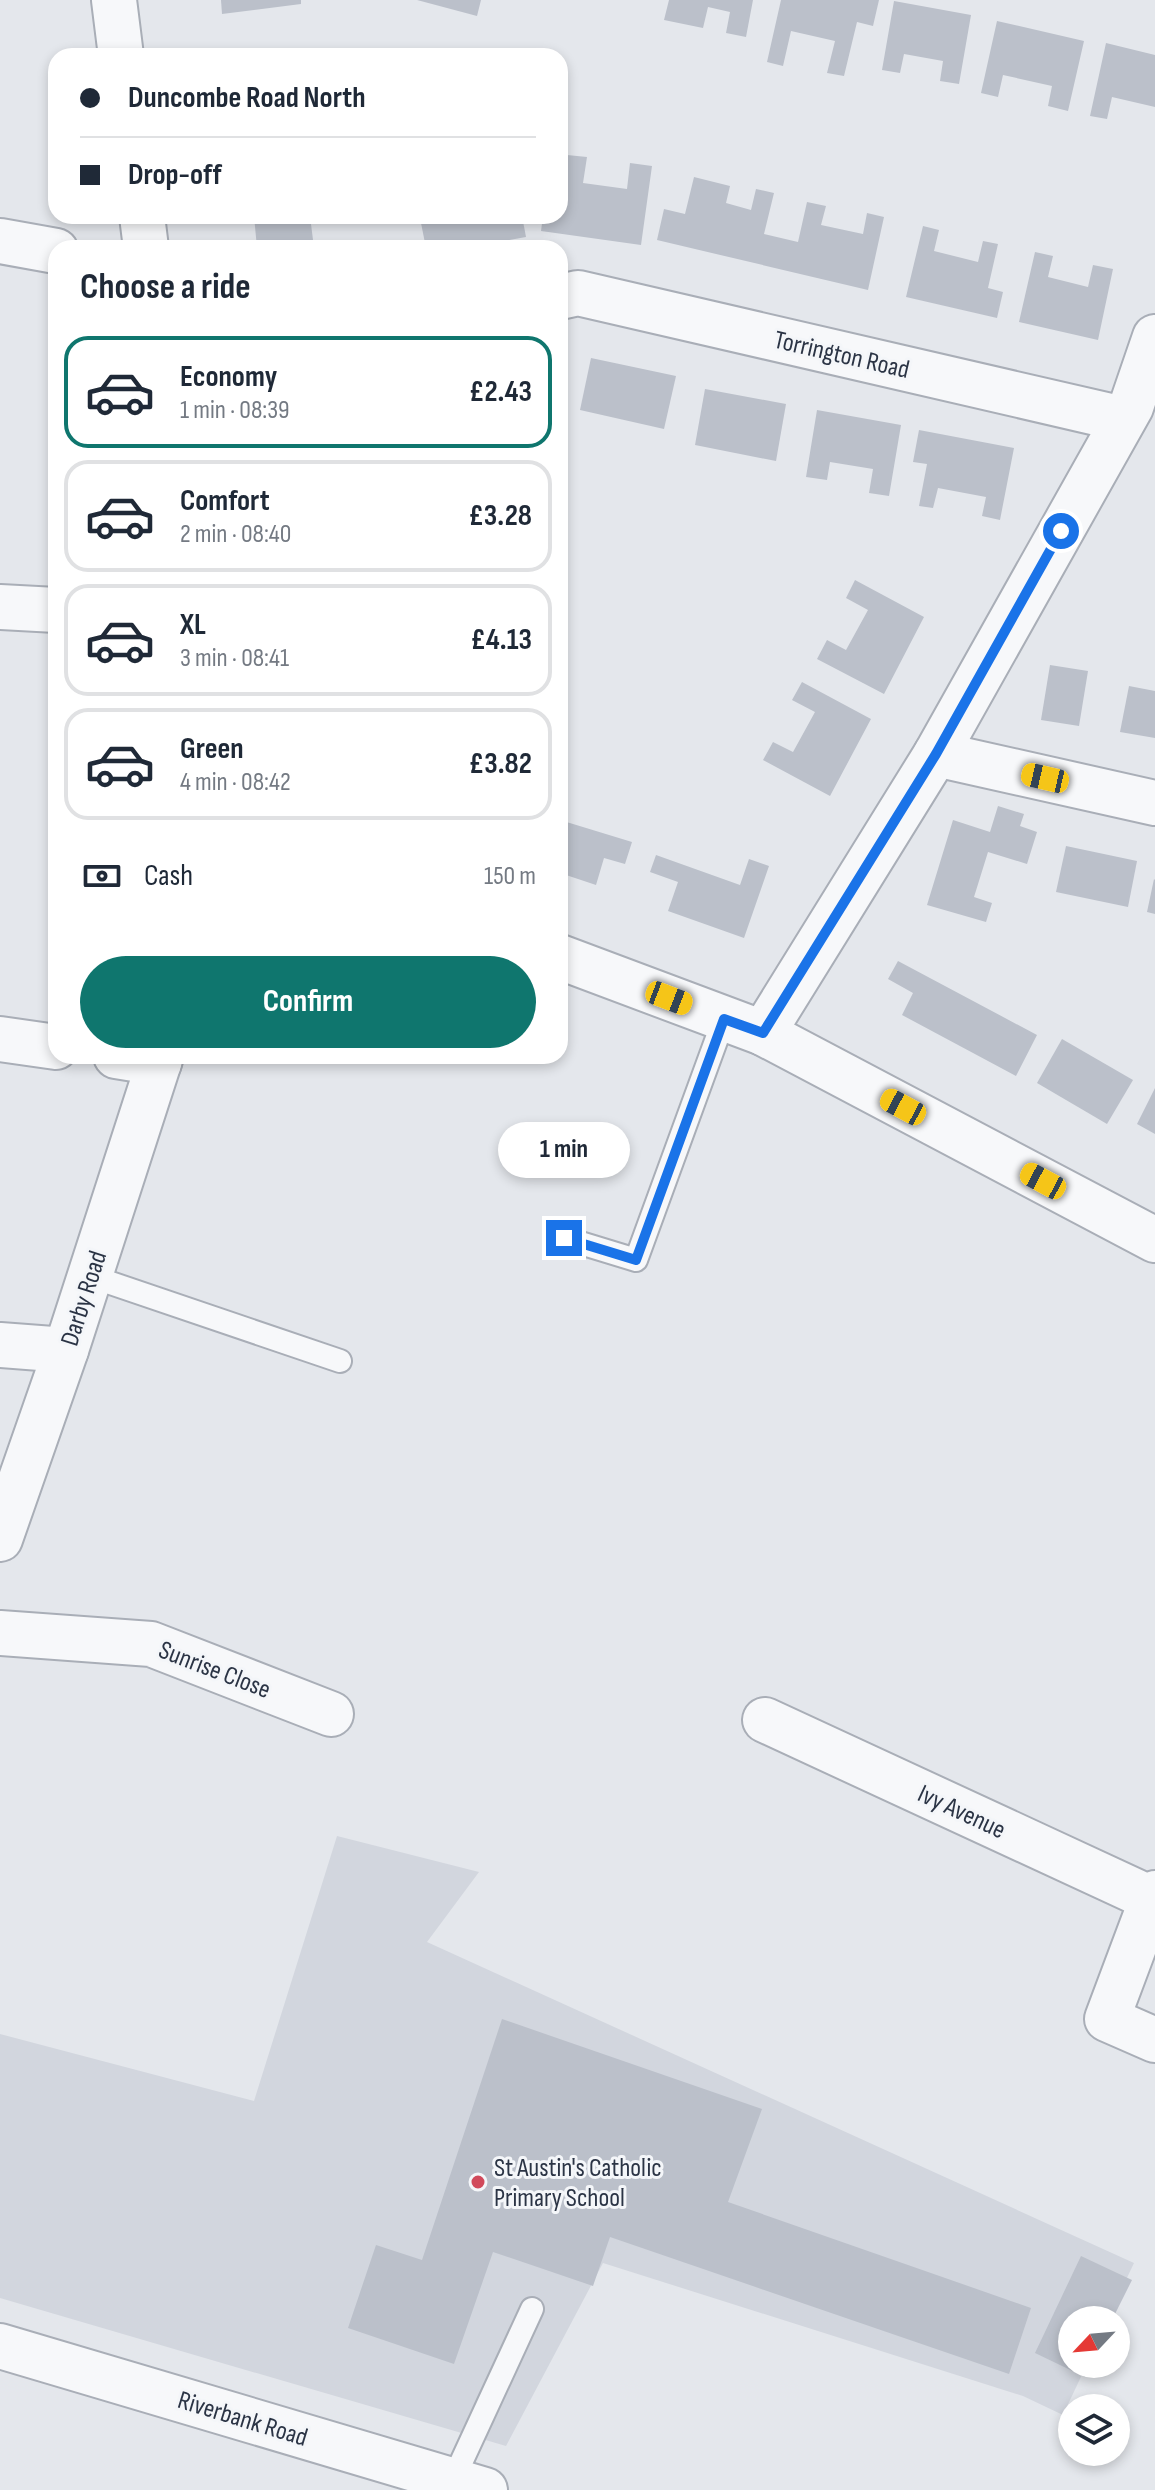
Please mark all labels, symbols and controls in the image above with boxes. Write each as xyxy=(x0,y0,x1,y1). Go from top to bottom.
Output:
text: Duncombe Road North xyxy=(128,80,366,116)
text: Drop-off xyxy=(128,157,222,193)
text: Choose a ride xyxy=(80,266,251,309)
street label: Torrington Road xyxy=(771,325,912,386)
icon: car xyxy=(84,356,156,428)
text: Economy xyxy=(180,359,277,395)
text: £2.43 xyxy=(469,374,532,410)
text: 1 min · 08:39 xyxy=(180,395,290,426)
icon: car xyxy=(84,480,156,552)
text: Comfort xyxy=(180,483,270,519)
text: £3.28 xyxy=(468,498,532,534)
route start xyxy=(1043,513,1079,549)
text: 2 min · 08:40 xyxy=(180,519,291,550)
icon: car xyxy=(84,604,156,676)
text: XL xyxy=(180,607,206,643)
text: £4.13 xyxy=(471,622,532,658)
text: 3 min · 08:41 xyxy=(180,643,289,674)
icon: car xyxy=(84,728,156,800)
text: Green xyxy=(180,731,244,767)
text: £3.82 xyxy=(469,746,532,782)
car xyxy=(1019,761,1071,795)
text: 4 min · 08:42 xyxy=(180,767,291,798)
icon: cash xyxy=(80,854,124,898)
text: Cash xyxy=(144,858,193,894)
text: 150 m xyxy=(484,861,536,892)
button: Confirm xyxy=(80,956,536,1048)
car xyxy=(642,978,696,1018)
car xyxy=(876,1085,930,1129)
callout: 1 min xyxy=(498,1122,630,1178)
text: 1 min xyxy=(540,1134,588,1165)
car xyxy=(1016,1159,1070,1203)
route end xyxy=(546,1220,582,1256)
street label: Darby Road xyxy=(55,1247,114,1350)
street label: Sunrise Close xyxy=(154,1635,275,1706)
street label: Ivy Avenue xyxy=(913,1779,1010,1846)
place label: St Austin's Catholic Primary School xyxy=(494,2153,662,2214)
marker: St Austin's Catholic Primary School xyxy=(469,2173,487,2191)
north arrow xyxy=(1058,2306,1130,2378)
map controls xyxy=(1058,2306,1130,2466)
street label: Riverbank Road xyxy=(174,2385,311,2454)
button: layers xyxy=(1058,2394,1130,2466)

